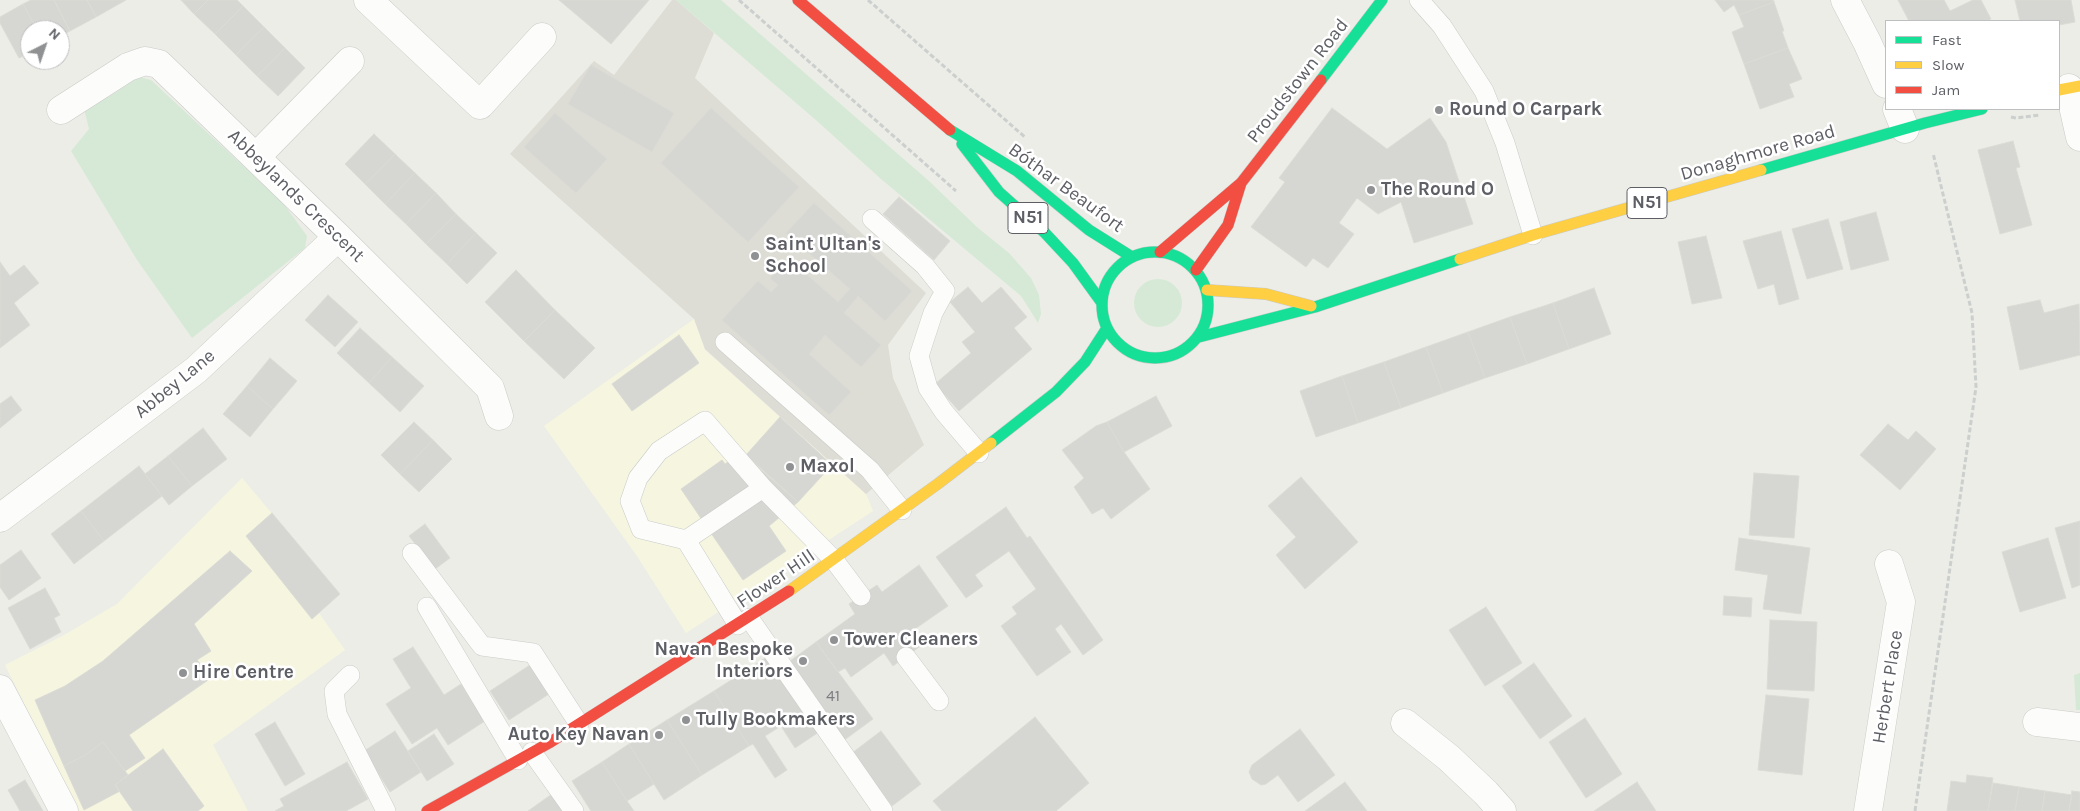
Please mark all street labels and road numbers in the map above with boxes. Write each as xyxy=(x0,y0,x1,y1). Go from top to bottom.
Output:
street label: Proudstown Road xyxy=(1242,14,1354,148)
street label: Donaghmore Road xyxy=(1678,120,1838,186)
street label: Abbeylands Crescent xyxy=(223,125,369,267)
street label: Bóthar Beaufort xyxy=(1004,138,1128,238)
road number: N51 xyxy=(1627,188,1667,218)
road number: N51 xyxy=(1008,202,1048,234)
street label: Abbey Lane xyxy=(130,345,220,423)
street label: Flower Hill xyxy=(732,545,820,613)
street label: Herbert Place xyxy=(1868,629,1908,745)

